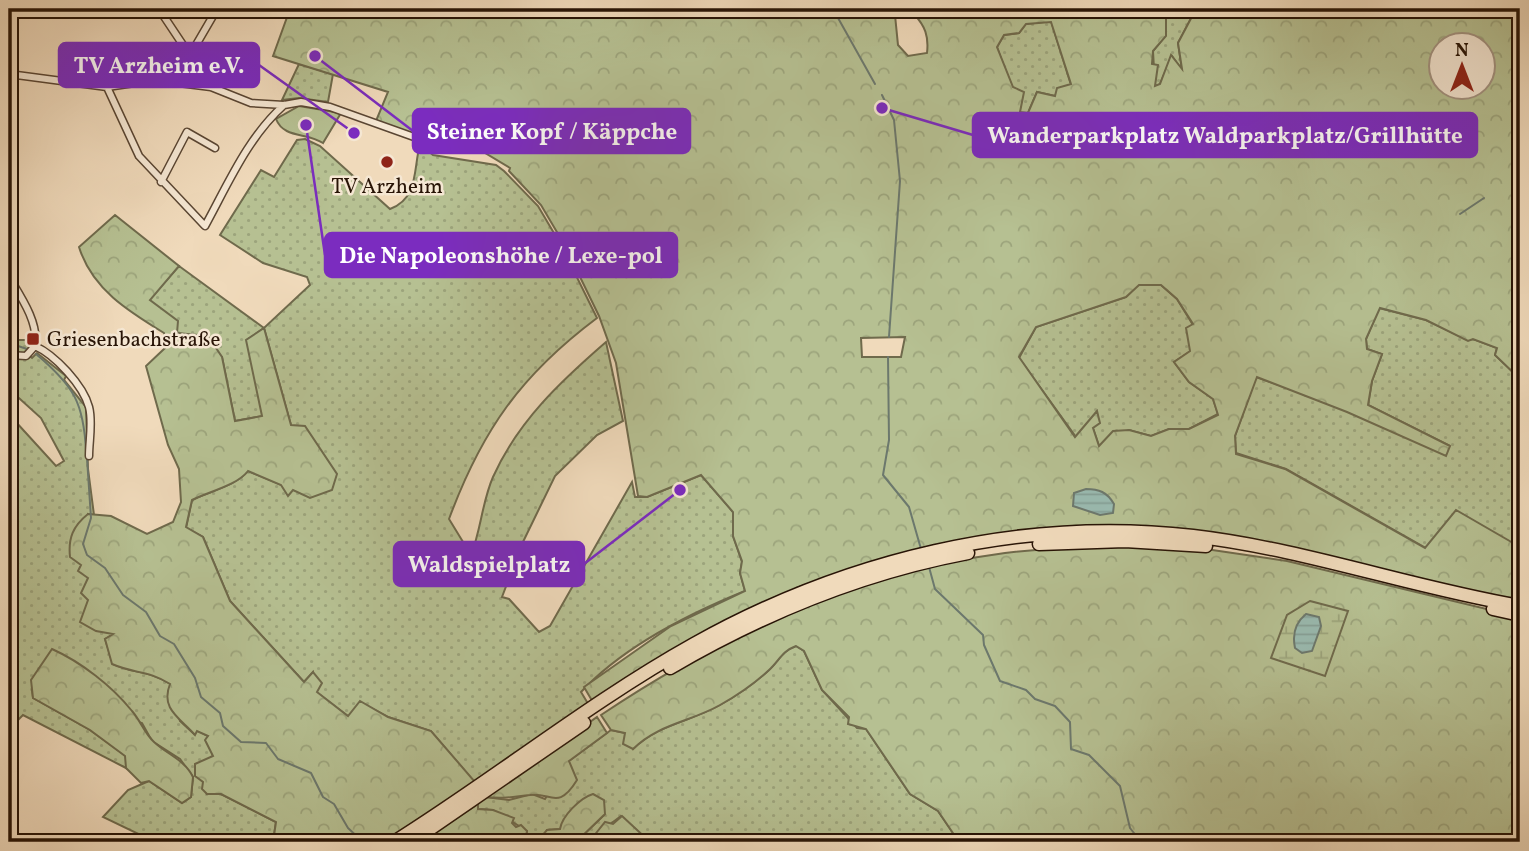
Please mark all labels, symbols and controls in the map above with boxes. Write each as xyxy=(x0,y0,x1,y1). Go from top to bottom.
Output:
north arrow xyxy=(1428,32,1498,102)
text: N xyxy=(1455,38,1469,64)
callout: TV Arzheim e.V. xyxy=(59,43,259,87)
text: TV Arzheim e.V. xyxy=(74,51,244,83)
callout: Steiner Kopf / Käppche xyxy=(413,109,690,153)
callout: Wanderparkplatz Waldparkplatz/Grillhütte xyxy=(973,113,1477,157)
text: Steiner Kopf / Käppche xyxy=(427,117,677,149)
text: Wanderparkplatz Waldparkplatz/Grillhütte xyxy=(987,121,1463,153)
marker: TV Arzheim xyxy=(379,154,395,170)
place label: TV Arzheim xyxy=(331,173,443,202)
callout: Die Napoleonshöhe / Lexe-pol xyxy=(325,233,677,277)
text: Die Napoleonshöhe / Lexe-pol xyxy=(339,241,663,273)
place label: Griesenbachstraße xyxy=(47,326,220,355)
marker: Griesenbachstraße xyxy=(25,331,41,347)
callout: Waldspielplatz xyxy=(394,542,584,586)
text: Waldspielplatz xyxy=(408,550,570,582)

